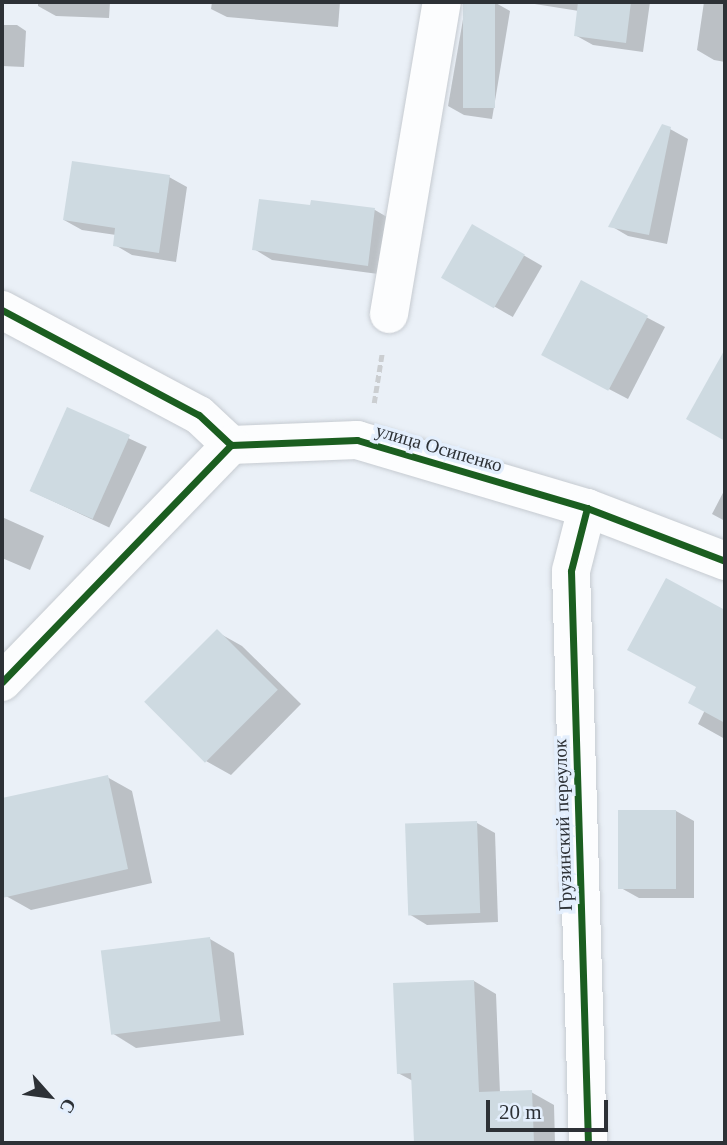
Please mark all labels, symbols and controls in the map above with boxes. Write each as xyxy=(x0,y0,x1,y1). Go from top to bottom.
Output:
street label: улица Осипенко xyxy=(373,419,505,477)
street label: Грузинский переулок xyxy=(549,739,577,911)
north arrow xyxy=(14,1061,84,1131)
scale bar xyxy=(489,1086,612,1130)
text: С xyxy=(55,1095,80,1117)
text: 20 m xyxy=(499,1100,542,1124)

